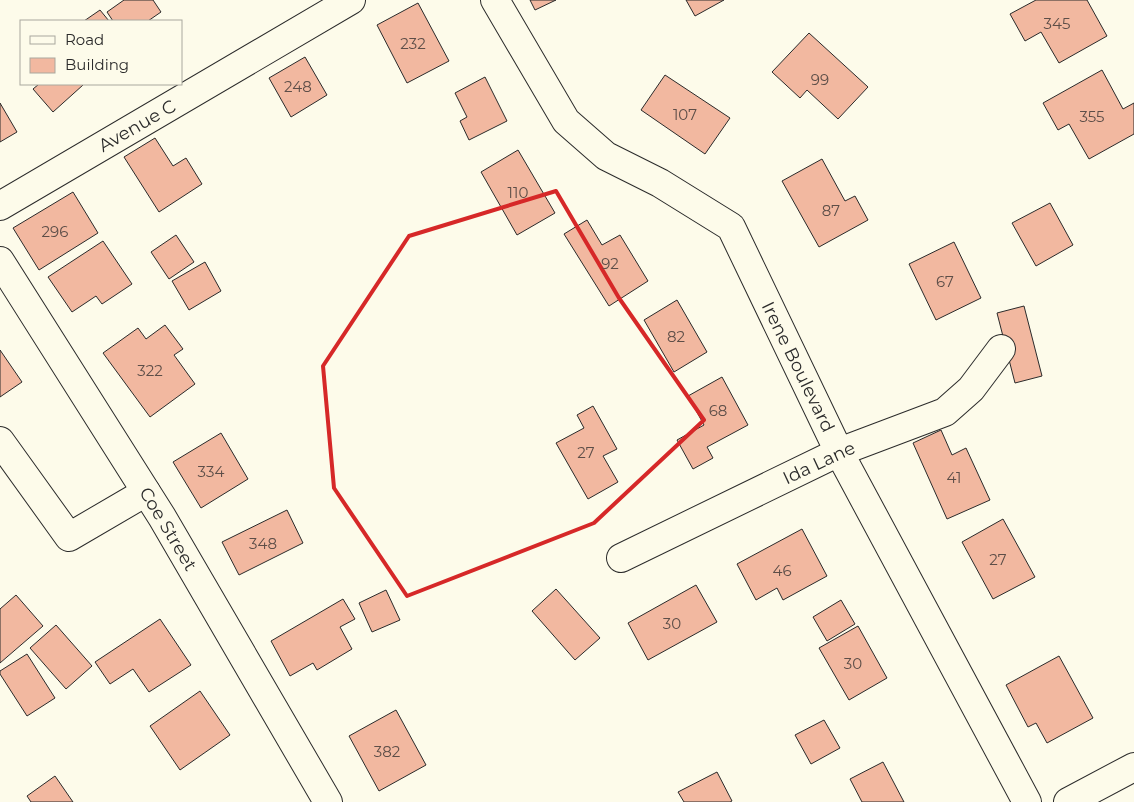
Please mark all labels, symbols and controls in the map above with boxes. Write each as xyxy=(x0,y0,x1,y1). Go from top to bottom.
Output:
house number: 345 xyxy=(1044,14,1070,33)
legend xyxy=(20,20,182,85)
text: Road xyxy=(65,30,104,49)
house number: 232 xyxy=(400,34,426,53)
text: Building xyxy=(65,55,129,74)
house number: 99 xyxy=(811,70,829,89)
house number: 248 xyxy=(284,77,312,96)
street label: Avenue C xyxy=(95,95,180,157)
house number: 107 xyxy=(673,105,697,124)
house number: 355 xyxy=(1079,107,1105,126)
house number: 110 xyxy=(508,183,528,202)
house number: 87 xyxy=(822,201,840,220)
house number: 296 xyxy=(42,222,68,241)
house number: 92 xyxy=(601,254,619,273)
house number: 67 xyxy=(936,272,954,291)
street label: Irene Boulevard xyxy=(757,298,839,436)
house number: 82 xyxy=(667,327,685,346)
house number: 322 xyxy=(137,361,163,380)
house number: 68 xyxy=(709,401,727,420)
street label: Ida Lane xyxy=(779,437,859,489)
house number: 27 xyxy=(577,443,595,462)
house number: 334 xyxy=(198,462,224,481)
house number: 41 xyxy=(947,468,961,487)
street label: Coe Street xyxy=(134,483,202,575)
house number: 348 xyxy=(249,534,277,553)
house number: 27 xyxy=(989,550,1007,569)
house number: 46 xyxy=(772,561,792,580)
house number: 30 xyxy=(663,614,681,633)
house number: 30 xyxy=(844,654,862,673)
house number: 382 xyxy=(374,742,400,761)

